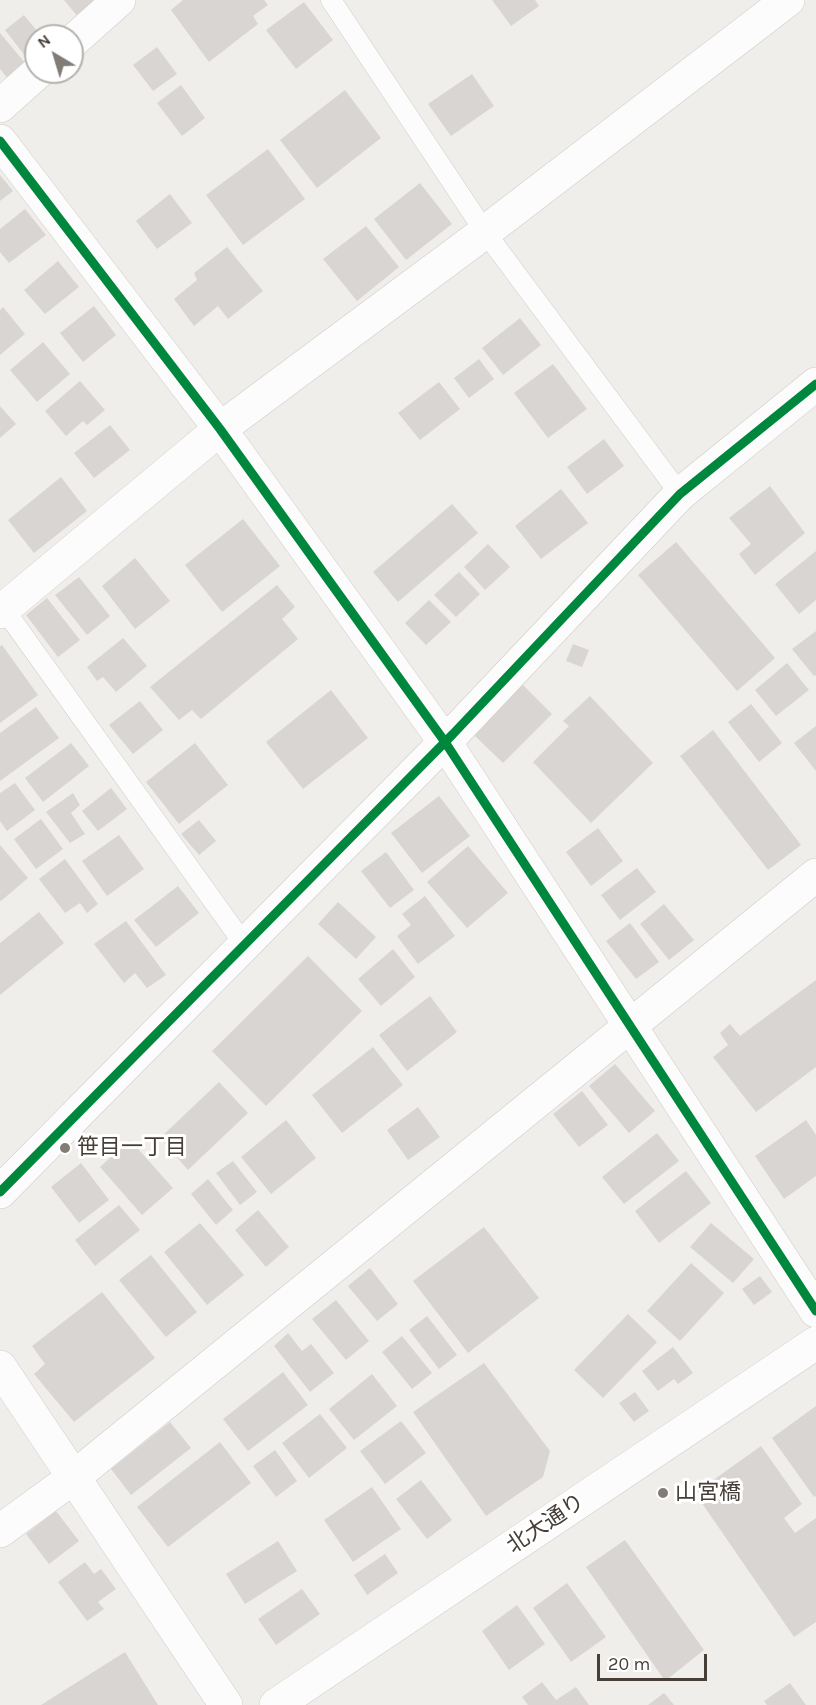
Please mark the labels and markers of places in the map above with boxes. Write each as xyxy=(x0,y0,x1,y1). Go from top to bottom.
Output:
place label: 笹目一丁目 xyxy=(77,1135,187,1161)
marker: 笹目一丁目 xyxy=(58,1141,72,1155)
place label: 山宮橋 xyxy=(675,1480,741,1506)
marker: 山宮橋 xyxy=(656,1486,670,1500)

